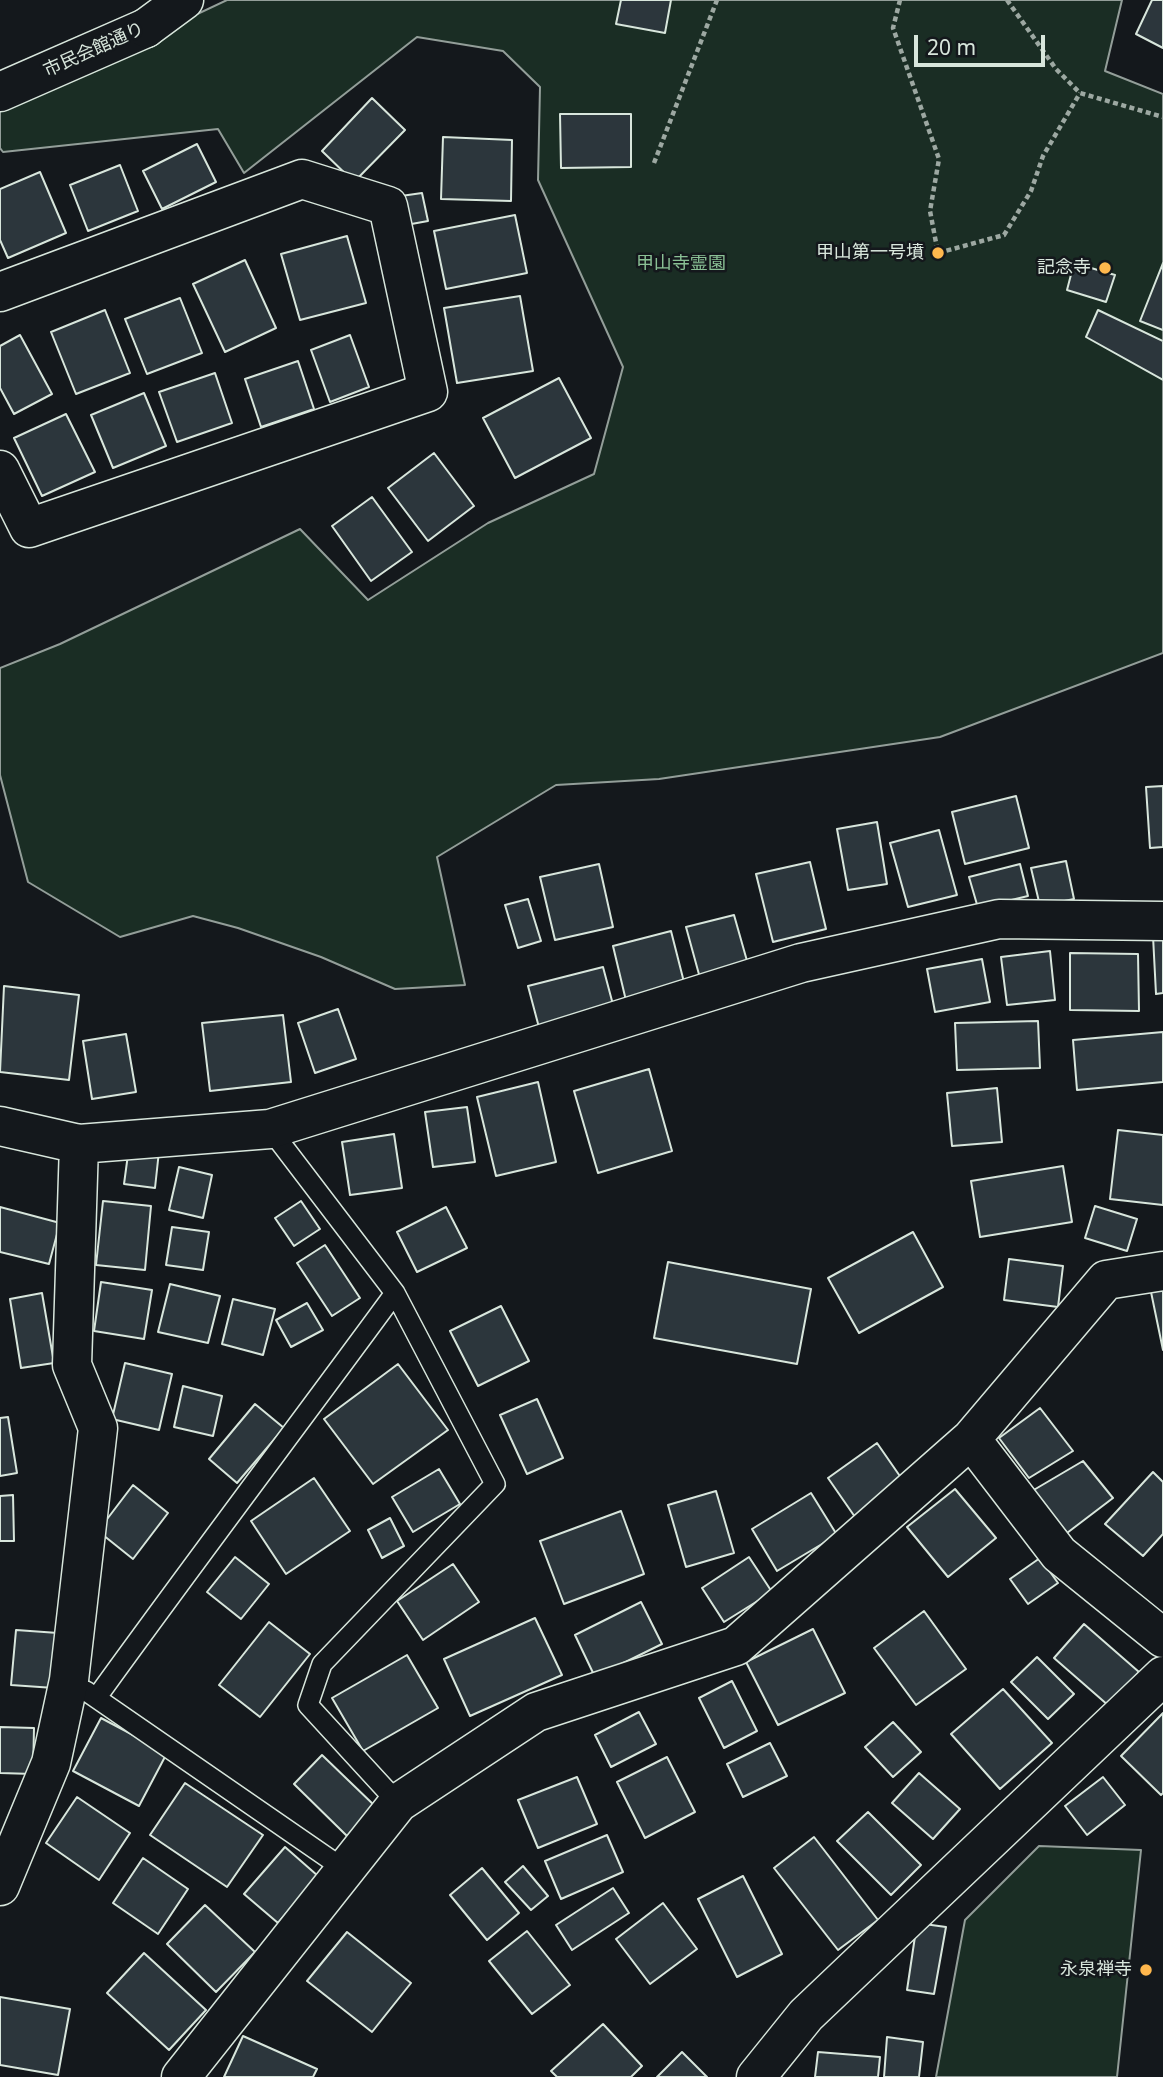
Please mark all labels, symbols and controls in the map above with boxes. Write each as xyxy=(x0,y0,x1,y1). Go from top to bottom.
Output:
street label: 市民会館通り xyxy=(40,18,148,82)
scale bar xyxy=(918,21,1049,65)
text: 20 m xyxy=(927,33,976,61)
place label: 甲山第一号墳 xyxy=(816,242,924,264)
marker: 甲山第一号墳 xyxy=(930,245,946,261)
park label: 甲山寺霊園 xyxy=(636,253,726,275)
place label: 記念寺 xyxy=(1037,257,1091,279)
marker: 記念寺 xyxy=(1097,260,1113,276)
place label: 永泉禅寺 xyxy=(1060,1959,1132,1981)
marker: 永泉禅寺 xyxy=(1138,1962,1154,1978)

